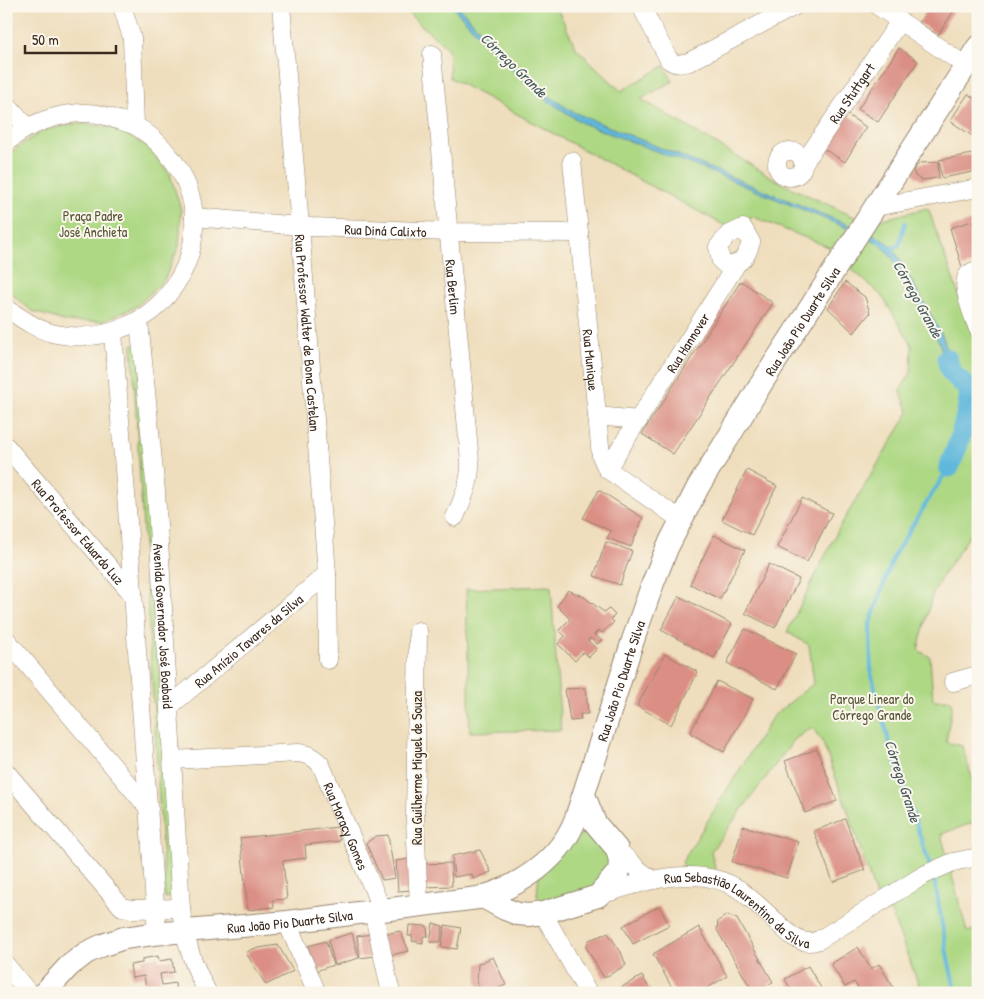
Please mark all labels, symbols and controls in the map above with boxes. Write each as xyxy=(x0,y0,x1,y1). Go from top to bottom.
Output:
scale bar xyxy=(25,22,116,54)
water label: Córrego Grande xyxy=(476,28,553,103)
text: 50 m xyxy=(32,29,59,50)
street label: Rua Stuttgart xyxy=(824,59,879,127)
park label: Praça Padre José Anchieta xyxy=(59,206,128,241)
street label: Rua Diná Calixto xyxy=(344,219,427,241)
street label: Rua Professor Walter de Bona Castelan xyxy=(291,234,325,432)
water label: Córrego Grande xyxy=(888,257,948,342)
street label: Rua Berlim xyxy=(442,259,466,315)
street label: Rua João Pio Duarte Silva xyxy=(760,262,844,379)
street label: Rua Hannover xyxy=(661,308,714,376)
street label: Rua Munique xyxy=(579,328,604,392)
street label: Rua Professor Eduardo Luz xyxy=(28,474,129,588)
street label: Avenida Governador José Boabaid xyxy=(150,543,179,710)
street label: Rua Anízio Tavares da Silva xyxy=(190,589,307,692)
street label: Rua João Pio Duarte Silva xyxy=(592,617,649,743)
park label: Parque Linear do Córrego Grande xyxy=(830,689,914,725)
street label: Rua Guilherme Miguel de Souza xyxy=(407,690,427,845)
water label: Córrego Grande xyxy=(880,737,926,826)
street label: Rua Moracy Gomes xyxy=(320,779,373,873)
street label: Rua Sebastião Laurentino da Silva xyxy=(663,866,811,952)
street label: Rua João Pio Duarte Silva xyxy=(226,904,354,937)

